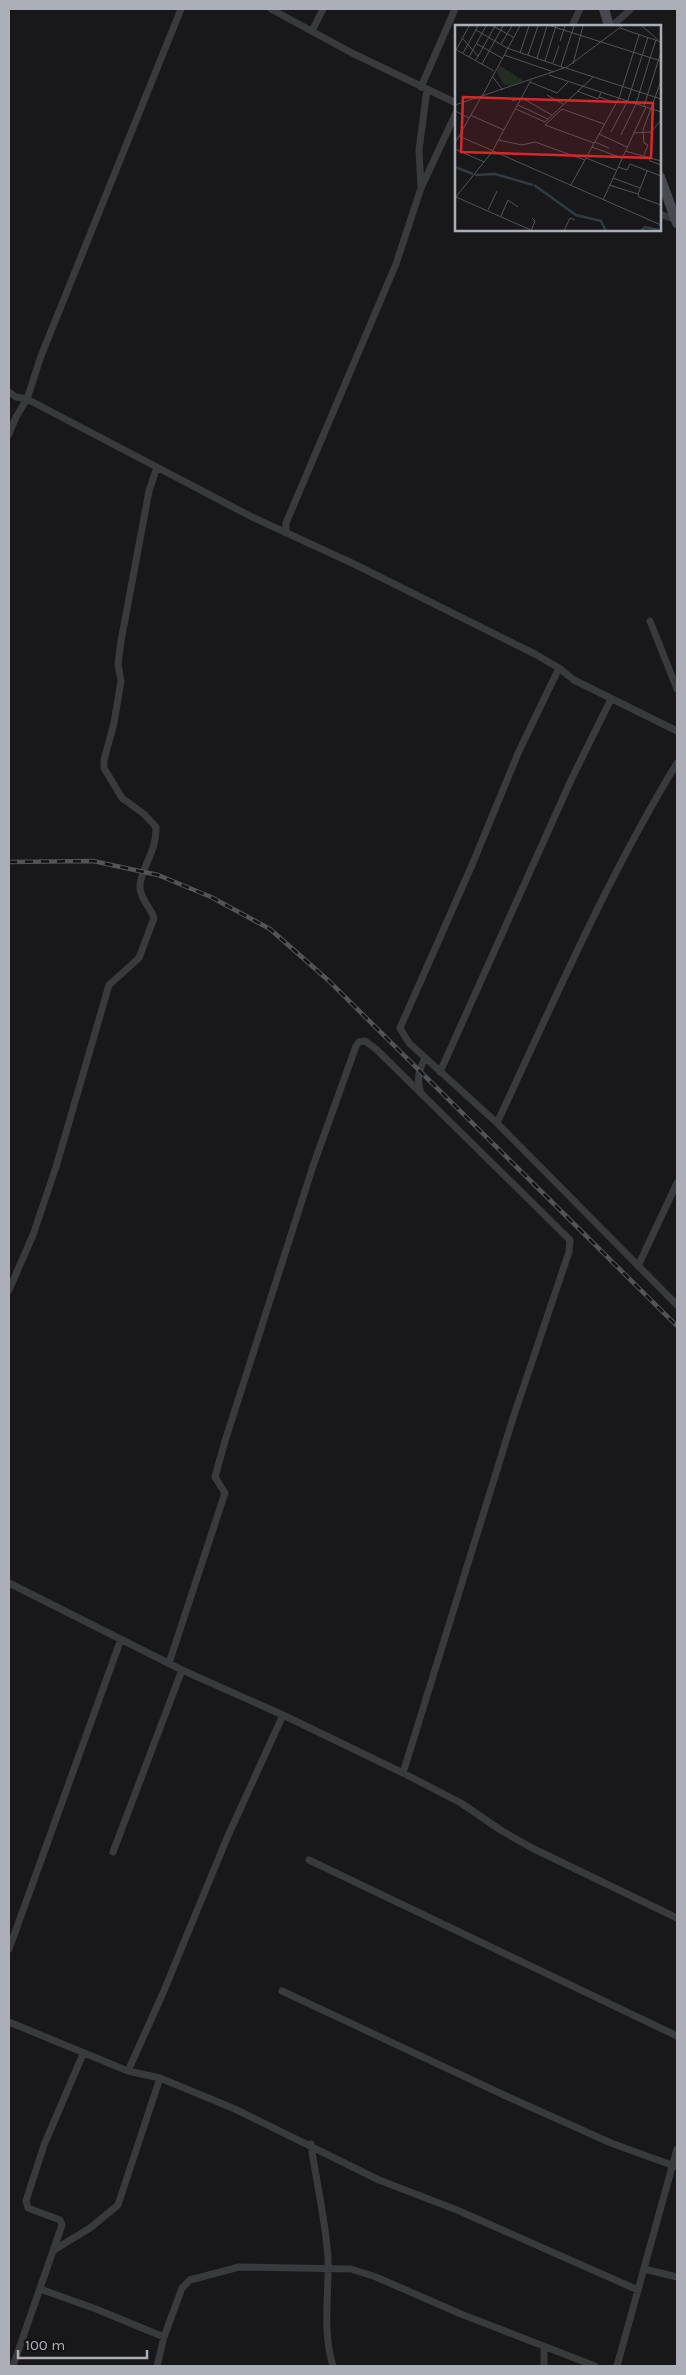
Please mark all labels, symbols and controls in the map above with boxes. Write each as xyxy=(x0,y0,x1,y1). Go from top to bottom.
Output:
inset map xyxy=(455,25,661,231)
scale bar xyxy=(18,2328,146,2360)
text: 100 m xyxy=(25,2336,65,2354)

